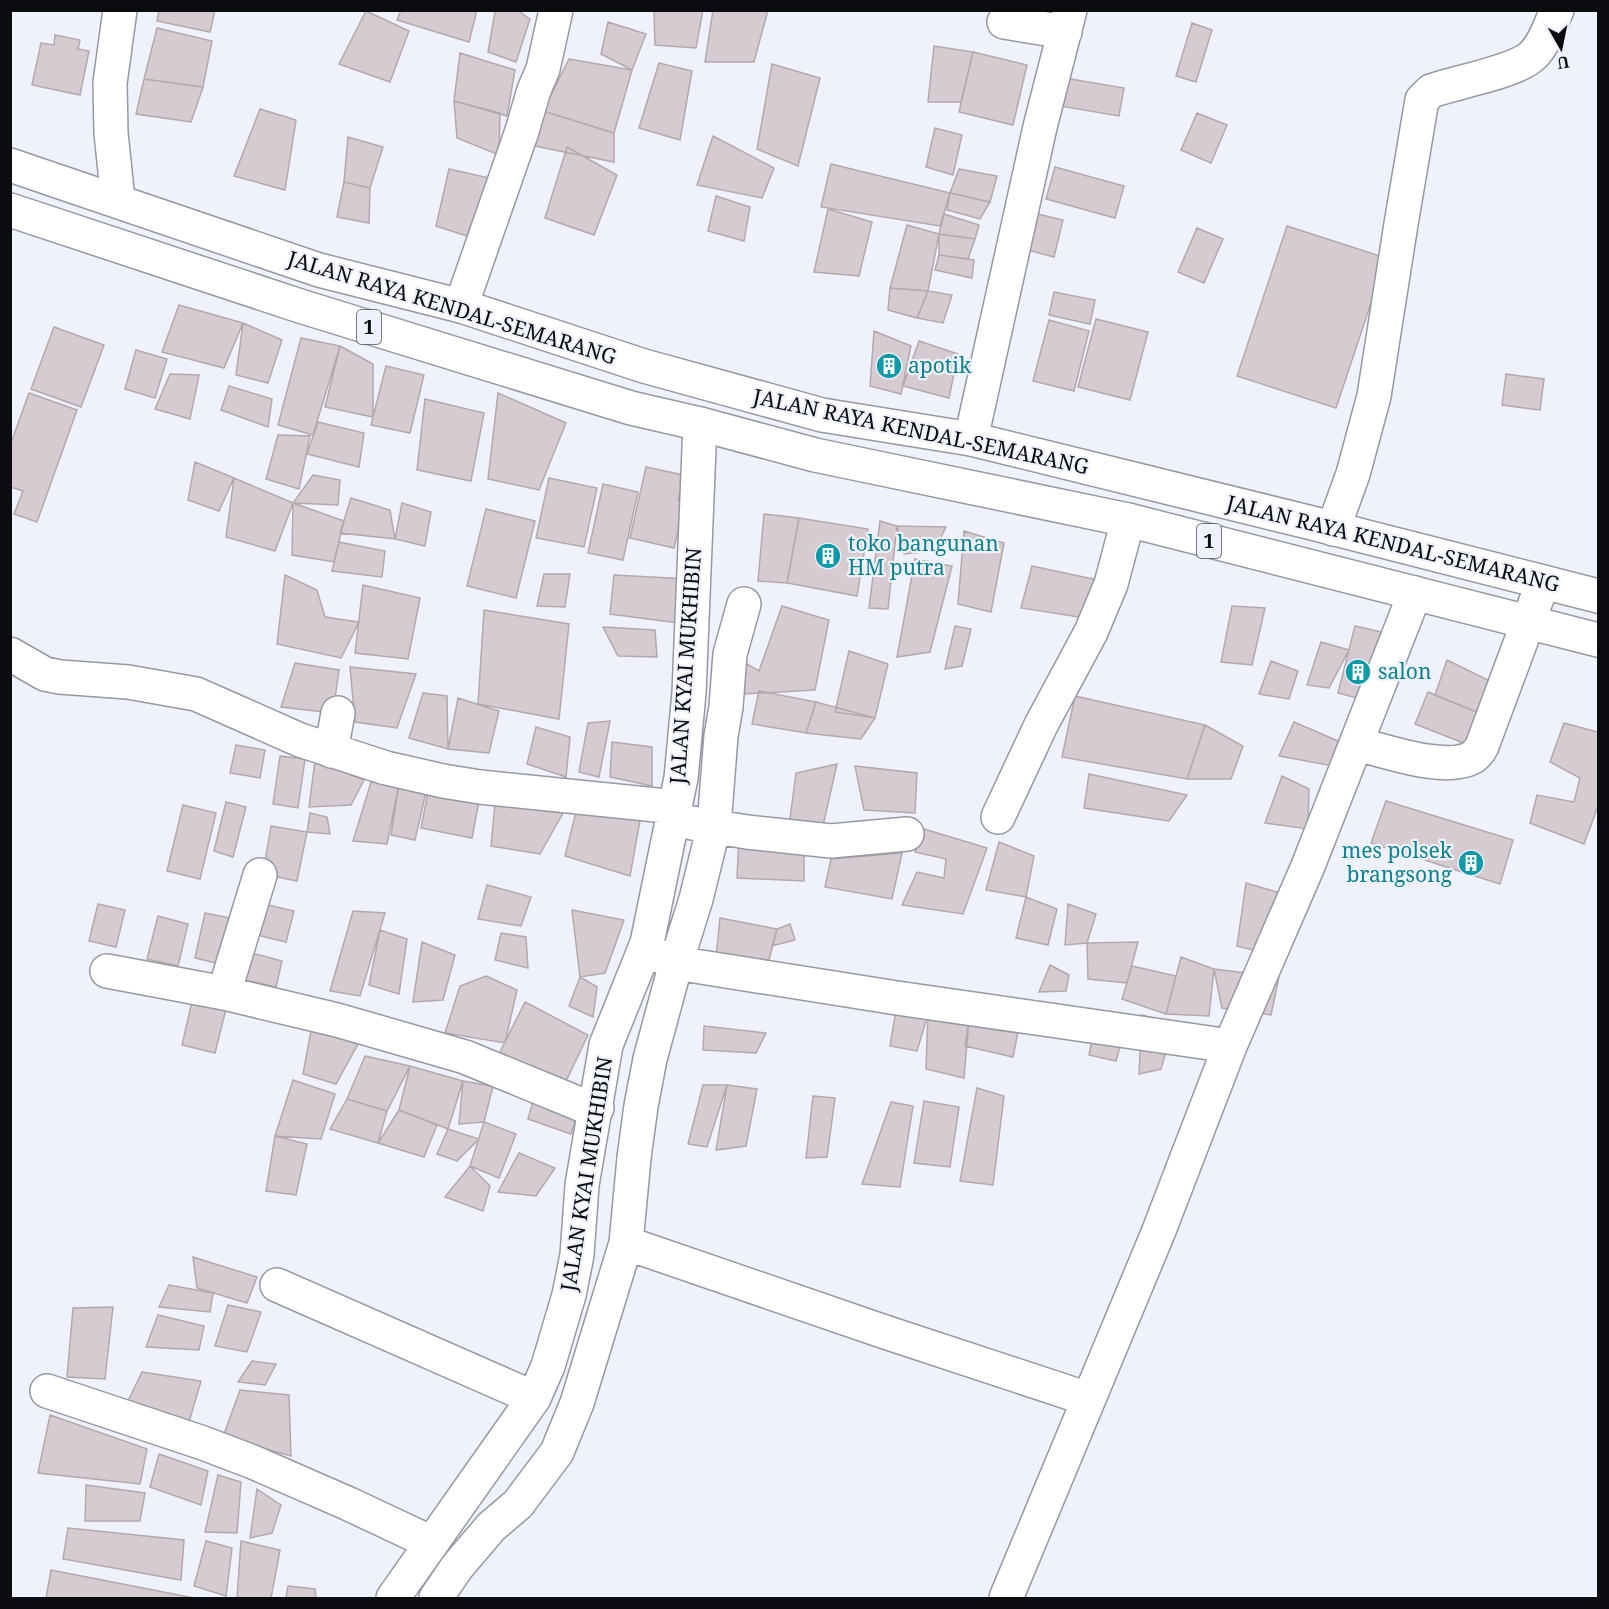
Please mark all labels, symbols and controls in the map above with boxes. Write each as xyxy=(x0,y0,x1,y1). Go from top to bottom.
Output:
north arrow xyxy=(1531,18,1591,78)
text: U xyxy=(1556,51,1571,75)
street label: JALAN RAYA KENDAL-SEMARANG xyxy=(284,243,620,370)
road number: 1 xyxy=(357,310,381,344)
building icon: apotik xyxy=(874,351,904,381)
place label: apotik xyxy=(908,351,972,379)
street label: JALAN RAYA KENDAL-SEMARANG xyxy=(750,382,1092,480)
street label: JALAN RAYA KENDAL-SEMARANG xyxy=(1223,488,1563,598)
road number: 1 xyxy=(1197,524,1221,558)
place label: toko bangunan HM putra xyxy=(848,529,999,581)
building icon: toko bangunan HM putra xyxy=(813,541,843,571)
street label: JALAN KYAI MUKHIBIN xyxy=(663,547,707,786)
building icon: salon xyxy=(1343,657,1373,687)
place label: salon xyxy=(1378,657,1431,685)
place label: mes polsek brangsong xyxy=(1341,836,1453,888)
building icon: mes polsek brangsong xyxy=(1456,848,1486,878)
street label: JALAN KYAI MUKHIBIN xyxy=(553,1054,618,1294)

